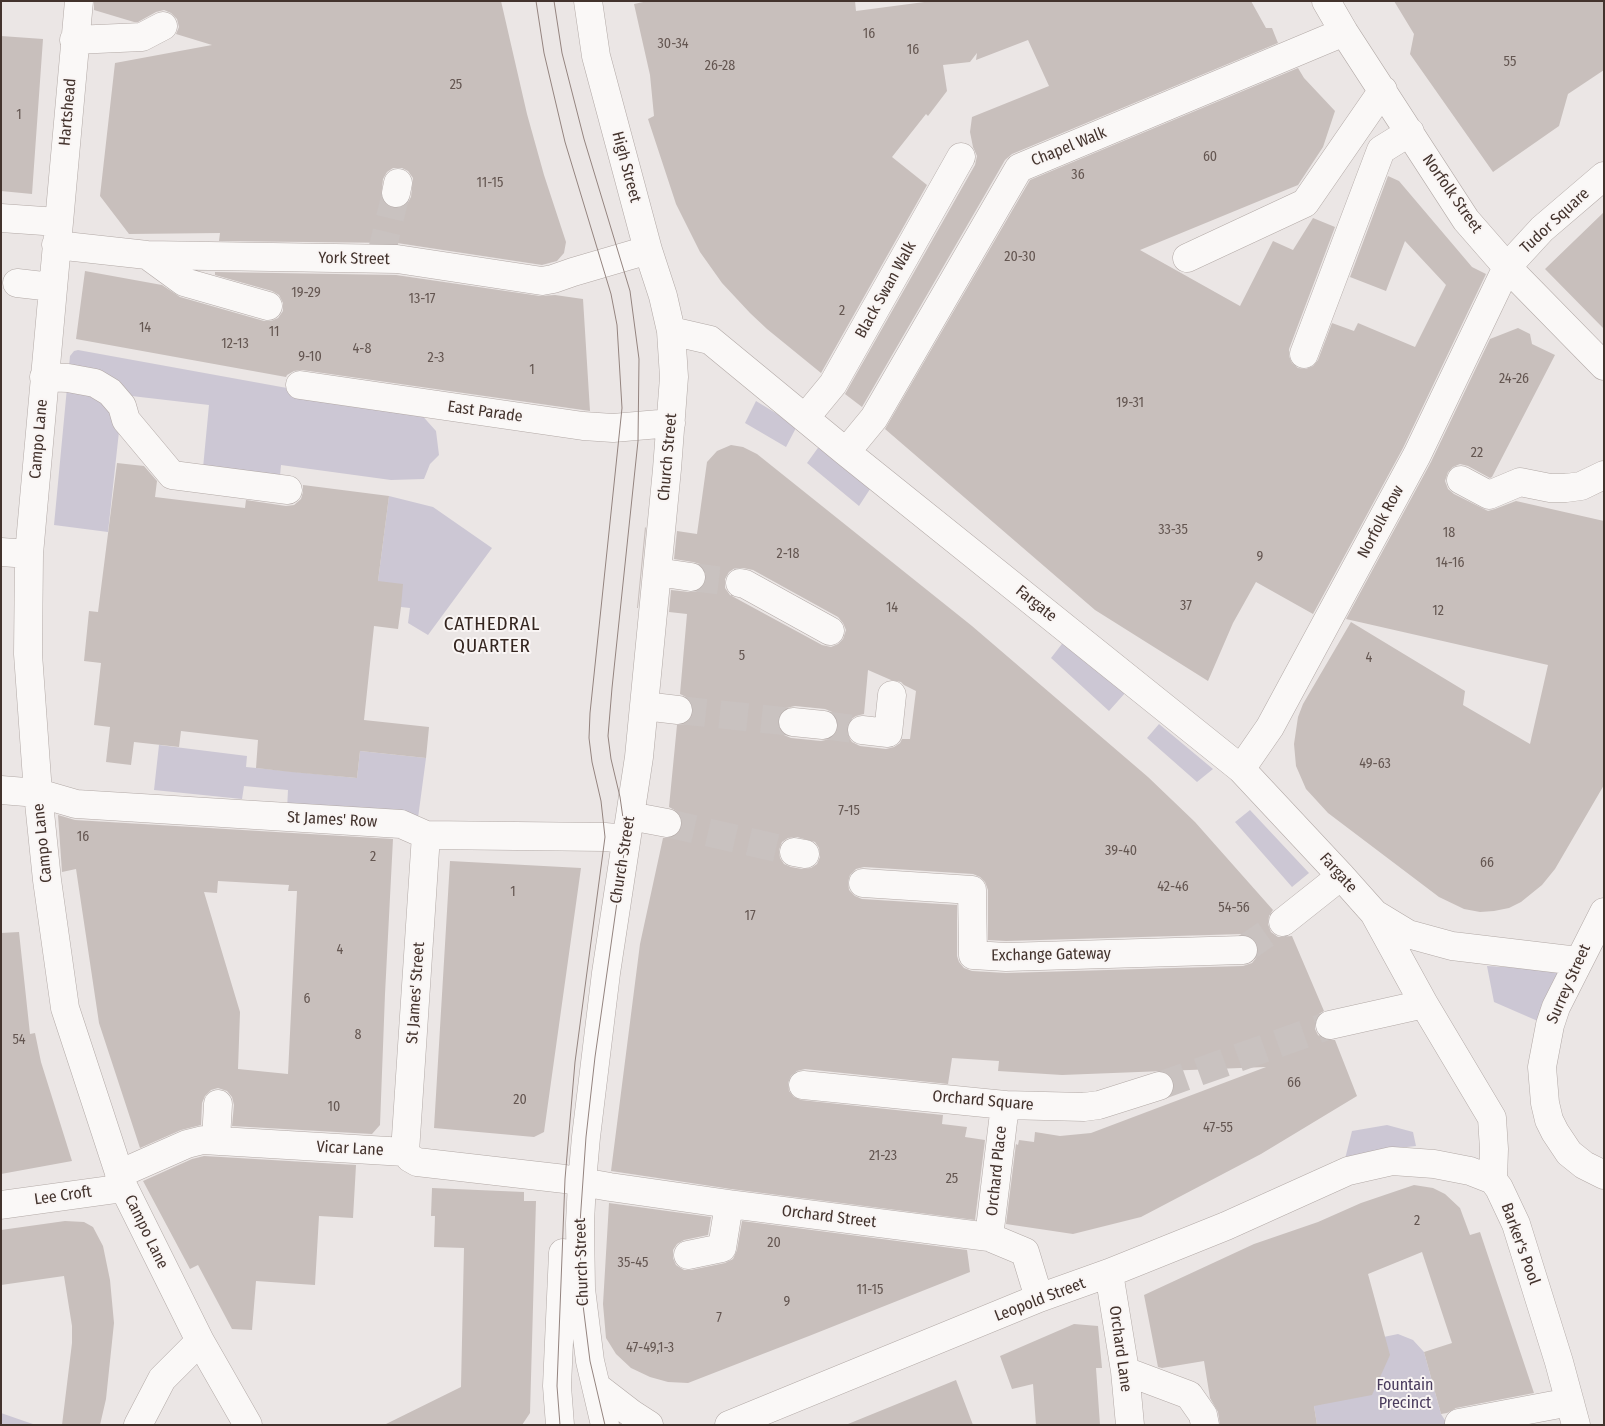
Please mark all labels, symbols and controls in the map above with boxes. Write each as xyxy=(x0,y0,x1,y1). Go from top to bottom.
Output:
house number: 16 xyxy=(863,26,875,42)
house number: 30-34 xyxy=(658,36,688,52)
house number: 16 xyxy=(907,42,919,58)
house number: 55 xyxy=(1504,54,1516,70)
house number: 26-28 xyxy=(705,58,735,74)
street label: Hartshead xyxy=(55,77,81,147)
house number: 25 xyxy=(450,77,462,93)
house number: 1 xyxy=(16,107,22,123)
street label: Chapel Walk xyxy=(1029,123,1109,171)
street label: High Street xyxy=(607,129,645,205)
house number: 60 xyxy=(1203,149,1217,165)
street label: Norfolk Street xyxy=(1418,151,1486,237)
house number: 36 xyxy=(1071,167,1085,183)
house number: 11-15 xyxy=(477,175,503,191)
street label: Tudor Square xyxy=(1517,184,1593,258)
street label: Black Swan Walk xyxy=(851,238,921,342)
street label: York Street xyxy=(318,249,390,269)
house number: 20-30 xyxy=(1004,249,1036,265)
house number: 19-29 xyxy=(291,285,321,301)
house number: 13-17 xyxy=(408,291,436,307)
house number: 2 xyxy=(839,303,845,319)
house number: 14 xyxy=(139,320,151,336)
house number: 11 xyxy=(269,324,279,340)
house number: 12-13 xyxy=(221,336,249,352)
house number: 4-8 xyxy=(353,341,371,357)
house number: 9-10 xyxy=(298,349,322,365)
house number: 2-3 xyxy=(428,350,444,366)
house number: 1 xyxy=(529,362,535,378)
house number: 24-26 xyxy=(1499,371,1529,387)
house number: 19-31 xyxy=(1116,395,1144,411)
street label: East Parade xyxy=(446,397,524,427)
street label: Campo Lane xyxy=(26,398,52,480)
street label: Church Street xyxy=(655,412,681,502)
house number: 22 xyxy=(1471,445,1483,461)
street label: Norfolk Row xyxy=(1354,482,1408,562)
house number: 33-35 xyxy=(1158,522,1188,538)
house number: 18 xyxy=(1443,525,1455,541)
house number: 2-18 xyxy=(777,546,799,562)
house number: 9 xyxy=(1257,549,1263,565)
house number: 14-16 xyxy=(1436,555,1464,571)
street label: Fargate xyxy=(1012,582,1060,626)
house number: 37 xyxy=(1180,598,1192,614)
house number: 14 xyxy=(886,600,898,616)
house number: 12 xyxy=(1432,603,1444,619)
district label: CATHEDRAL QUARTER xyxy=(443,614,541,658)
house number: 5 xyxy=(739,648,745,664)
house number: 4 xyxy=(1366,650,1372,666)
house number: 49-63 xyxy=(1359,756,1391,772)
street label: Campo Lane xyxy=(29,802,57,884)
house number: 7-15 xyxy=(838,803,860,819)
street label: St James' Row xyxy=(286,808,378,832)
street label: Church Street xyxy=(607,815,639,905)
house number: 16 xyxy=(77,829,89,845)
house number: 39-40 xyxy=(1105,843,1137,859)
house number: 2 xyxy=(370,849,376,865)
street label: Fargate xyxy=(1315,849,1361,897)
house number: 66 xyxy=(1480,855,1494,871)
house number: 42-46 xyxy=(1157,879,1189,895)
house number: 1 xyxy=(510,884,516,900)
house number: 54-56 xyxy=(1218,900,1250,916)
house number: 17 xyxy=(744,908,756,924)
street label: St James' Street xyxy=(403,941,429,1045)
street label: Surrey Street xyxy=(1543,941,1595,1027)
house number: 4 xyxy=(337,942,343,958)
street label: Exchange Gateway xyxy=(991,944,1111,966)
house number: 6 xyxy=(304,991,310,1007)
house number: 8 xyxy=(355,1027,361,1043)
house number: 54 xyxy=(12,1032,26,1048)
house number: 66 xyxy=(1287,1075,1301,1091)
street label: Orchard Square xyxy=(932,1087,1034,1115)
house number: 20 xyxy=(513,1092,527,1108)
house number: 10 xyxy=(328,1099,340,1115)
house number: 47-55 xyxy=(1203,1120,1233,1136)
street label: Orchard Place xyxy=(983,1125,1011,1217)
street label: Vicar Lane xyxy=(316,1138,384,1160)
house number: 21-23 xyxy=(869,1148,897,1164)
house number: 25 xyxy=(946,1171,958,1187)
street label: Lee Croft xyxy=(33,1182,93,1210)
street label: Campo Lane xyxy=(120,1192,172,1272)
street label: Barker's Pool xyxy=(1496,1200,1544,1288)
street label: Orchard Street xyxy=(781,1202,877,1232)
house number: 2 xyxy=(1414,1213,1420,1229)
street label: Church Street xyxy=(571,1218,593,1306)
house number: 20 xyxy=(767,1235,781,1251)
house number: 35-45 xyxy=(618,1255,648,1271)
street label: Leopold Street xyxy=(992,1274,1088,1326)
house number: 11-15 xyxy=(857,1282,883,1298)
house number: 9 xyxy=(784,1294,790,1310)
street label: Orchard Lane xyxy=(1104,1305,1136,1393)
house number: 7 xyxy=(716,1310,722,1326)
house number: 47-49,1-3 xyxy=(626,1340,674,1356)
park label: Fountain Precinct xyxy=(1376,1376,1434,1414)

